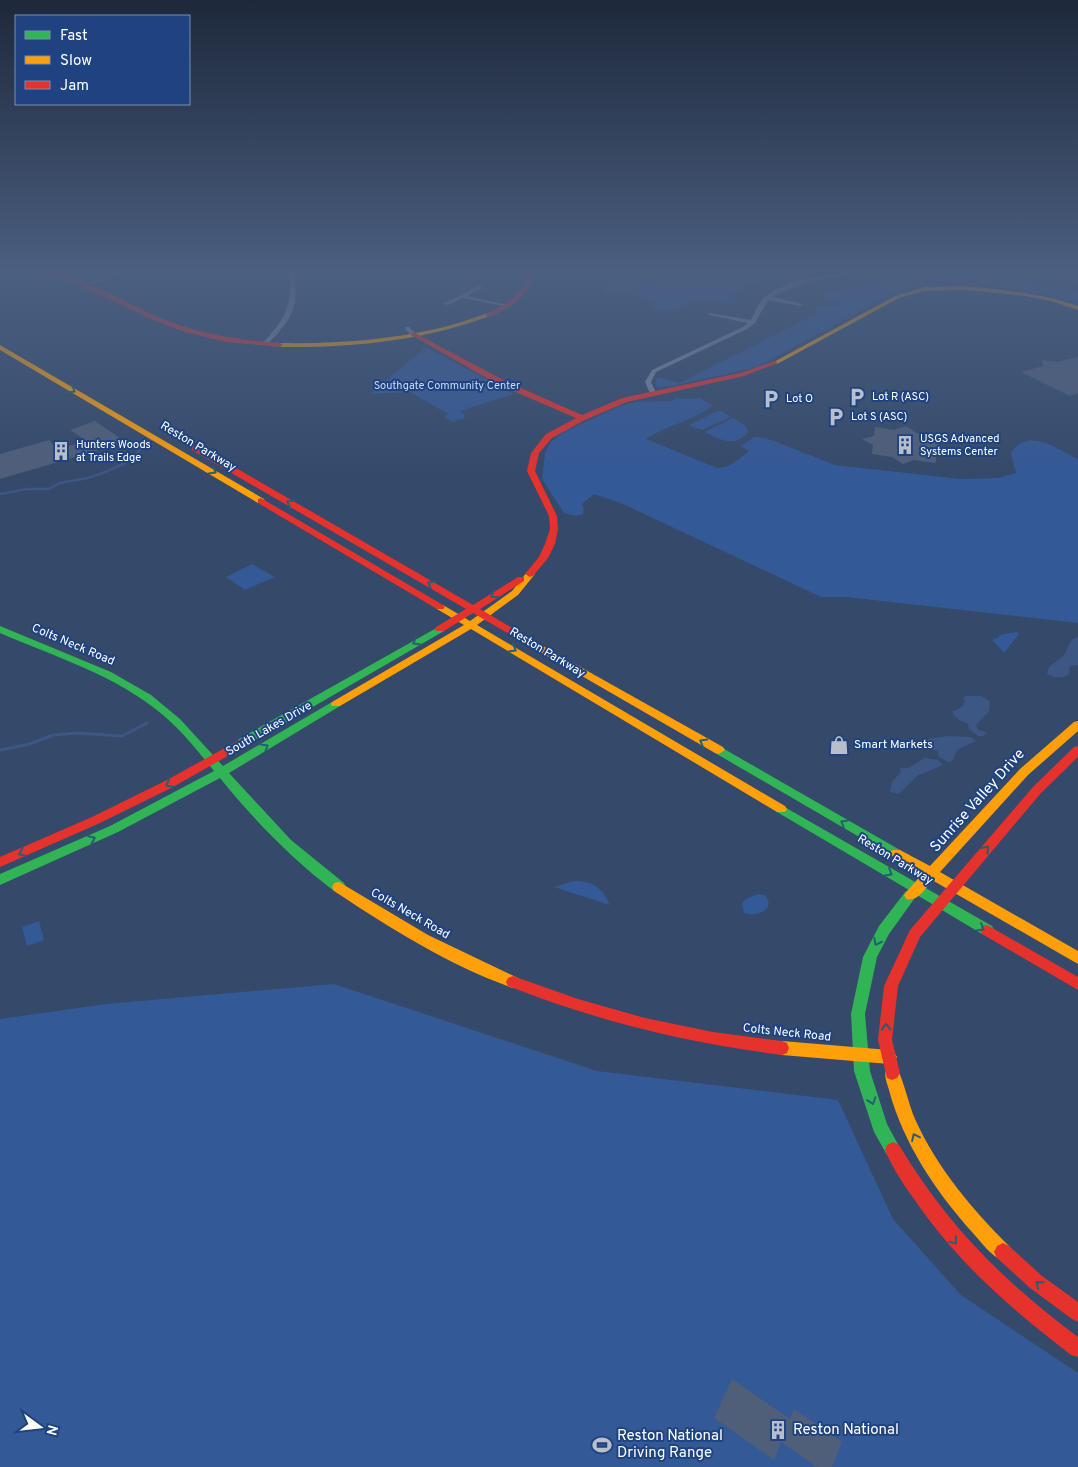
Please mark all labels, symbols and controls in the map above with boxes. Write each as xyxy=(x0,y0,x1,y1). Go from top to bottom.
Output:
legend xyxy=(15,15,190,105)
text: Fast xyxy=(60,27,88,46)
text: Slow xyxy=(60,52,92,71)
text: Jam xyxy=(60,77,89,96)
park label: Southgate Community Center xyxy=(374,379,521,393)
one-way arrow xyxy=(67,383,76,393)
parking icon: Lot R (ASC) xyxy=(846,386,868,408)
parking icon: Lot O xyxy=(760,388,782,410)
place label: Lot R (ASC) xyxy=(872,390,929,404)
place label: Lot O xyxy=(786,392,813,406)
parking icon: Lot S (ASC) xyxy=(825,406,847,428)
place label: Lot S (ASC) xyxy=(851,410,907,424)
street label: Reston Parkway xyxy=(157,418,239,476)
place label: USGS Advanced Systems Center xyxy=(920,432,1000,459)
building icon: USGS Advanced Systems Center xyxy=(894,434,916,456)
place label: Hunters Woods at Trails Edge xyxy=(76,438,151,465)
building icon: Hunters Woods at Trails Edge xyxy=(50,440,72,462)
one-way arrow xyxy=(207,465,216,475)
one-way arrow xyxy=(287,500,296,510)
one-way arrow xyxy=(428,581,437,591)
one-way arrow xyxy=(491,589,500,598)
street label: Colts Neck Road xyxy=(29,620,117,670)
street label: Reston Parkway xyxy=(506,624,588,682)
one-way arrow xyxy=(413,636,422,646)
one-way arrow xyxy=(507,643,516,653)
street label: South Lakes Drive xyxy=(223,698,315,760)
shop icon: Smart Markets xyxy=(828,734,850,756)
place label: Smart Markets xyxy=(854,737,933,753)
one-way arrow xyxy=(700,739,709,749)
one-way arrow xyxy=(259,744,268,754)
street label: Sunrise Valley Drive xyxy=(926,745,1030,857)
one-way arrow xyxy=(165,777,174,787)
one-way arrow xyxy=(841,819,850,829)
street label: Reston Parkway xyxy=(854,831,936,889)
one-way arrow xyxy=(87,835,96,845)
one-way arrow xyxy=(18,846,27,857)
one-way arrow xyxy=(981,846,990,855)
one-way arrow xyxy=(884,866,893,876)
street label: Colts Neck Road xyxy=(368,885,452,943)
one-way arrow xyxy=(976,921,985,931)
one-way arrow xyxy=(873,937,883,946)
street label: Colts Neck Road xyxy=(742,1020,832,1046)
one-way arrow xyxy=(881,1022,891,1030)
one-way arrow xyxy=(866,1097,876,1105)
one-way arrow xyxy=(911,1133,921,1142)
one-way arrow xyxy=(948,1235,957,1244)
one-way arrow xyxy=(1035,1281,1044,1290)
north arrow xyxy=(15,1402,65,1452)
building icon: Reston National xyxy=(767,1419,789,1441)
place label: Reston National xyxy=(793,1421,899,1440)
text: N xyxy=(42,1423,61,1437)
place label: Reston National Driving Range xyxy=(617,1427,723,1463)
sports icon: Reston National Driving Range xyxy=(591,1434,613,1456)

